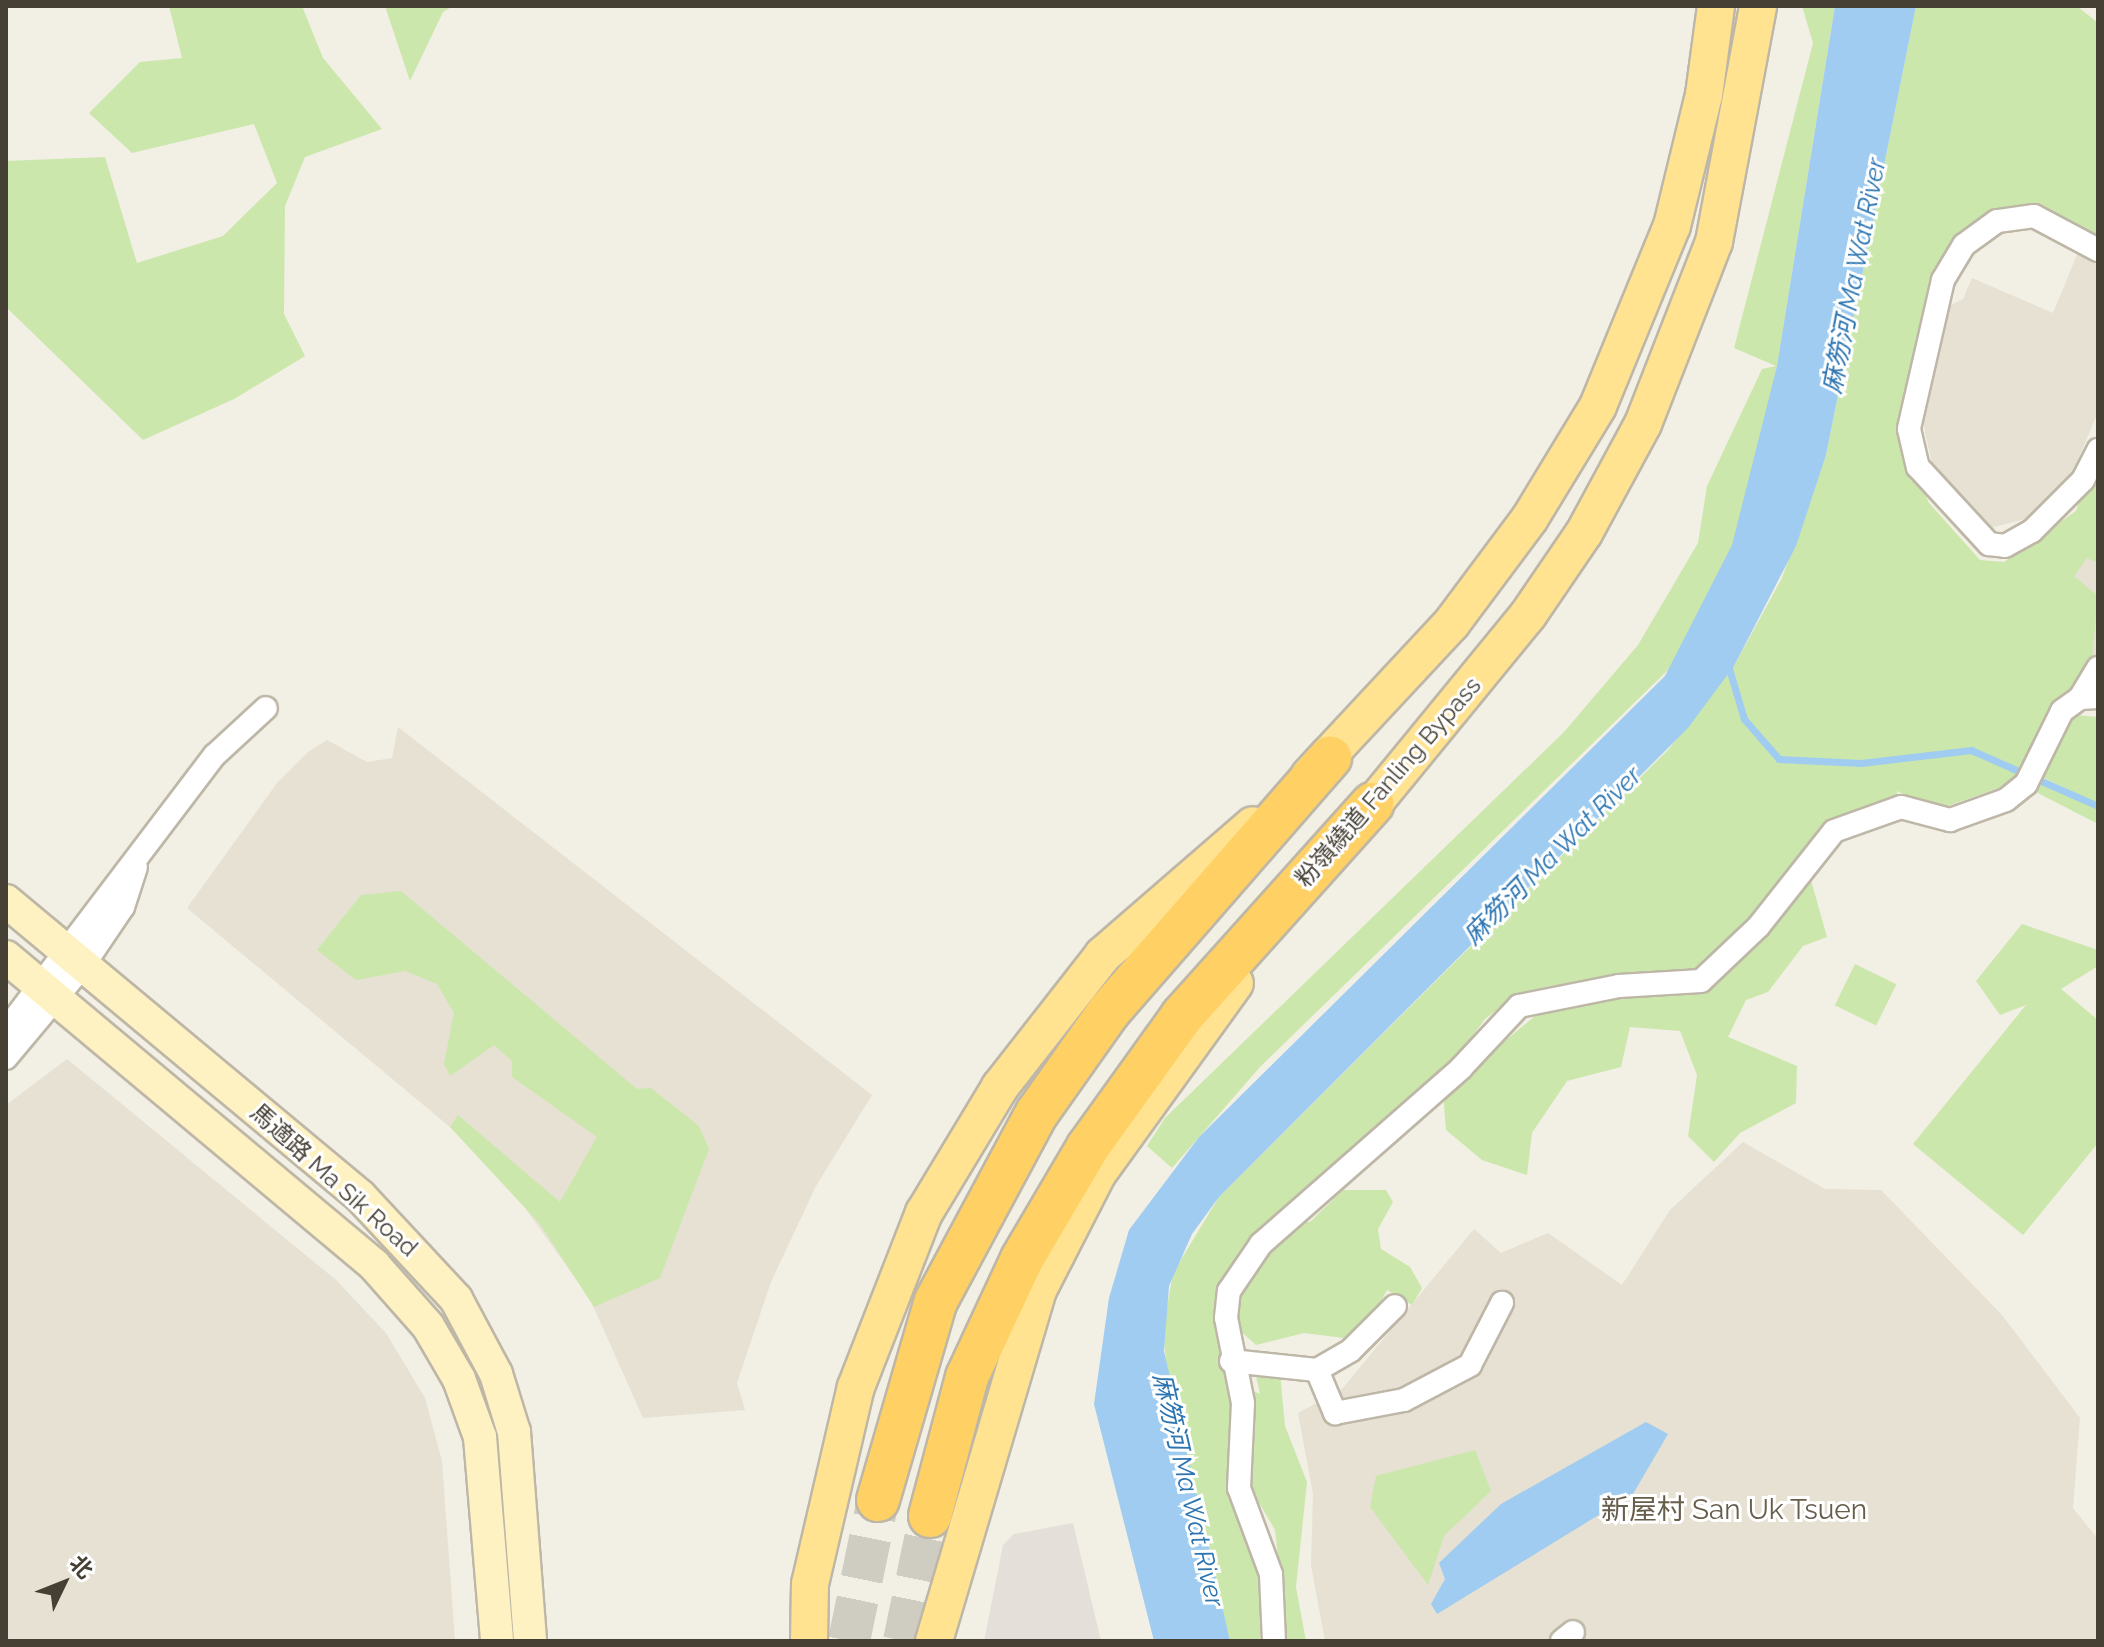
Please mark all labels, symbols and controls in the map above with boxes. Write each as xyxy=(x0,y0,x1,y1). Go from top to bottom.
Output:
water label: 麻笏河 Ma Wat River xyxy=(1817,155,1893,397)
street label: 粉嶺繞道 Fanling Bypass xyxy=(1289,671,1487,893)
water label: 麻笏河 Ma Wat River xyxy=(1457,760,1649,952)
street label: 馬適路 Ma Sik Road xyxy=(245,1098,423,1262)
water label: 麻笏河 Ma Wat River xyxy=(1146,1370,1230,1610)
district label: 新屋村 San Uk Tsuen xyxy=(1601,1493,1867,1527)
north arrow xyxy=(24,1543,104,1623)
text: 北 xyxy=(65,1550,99,1584)

